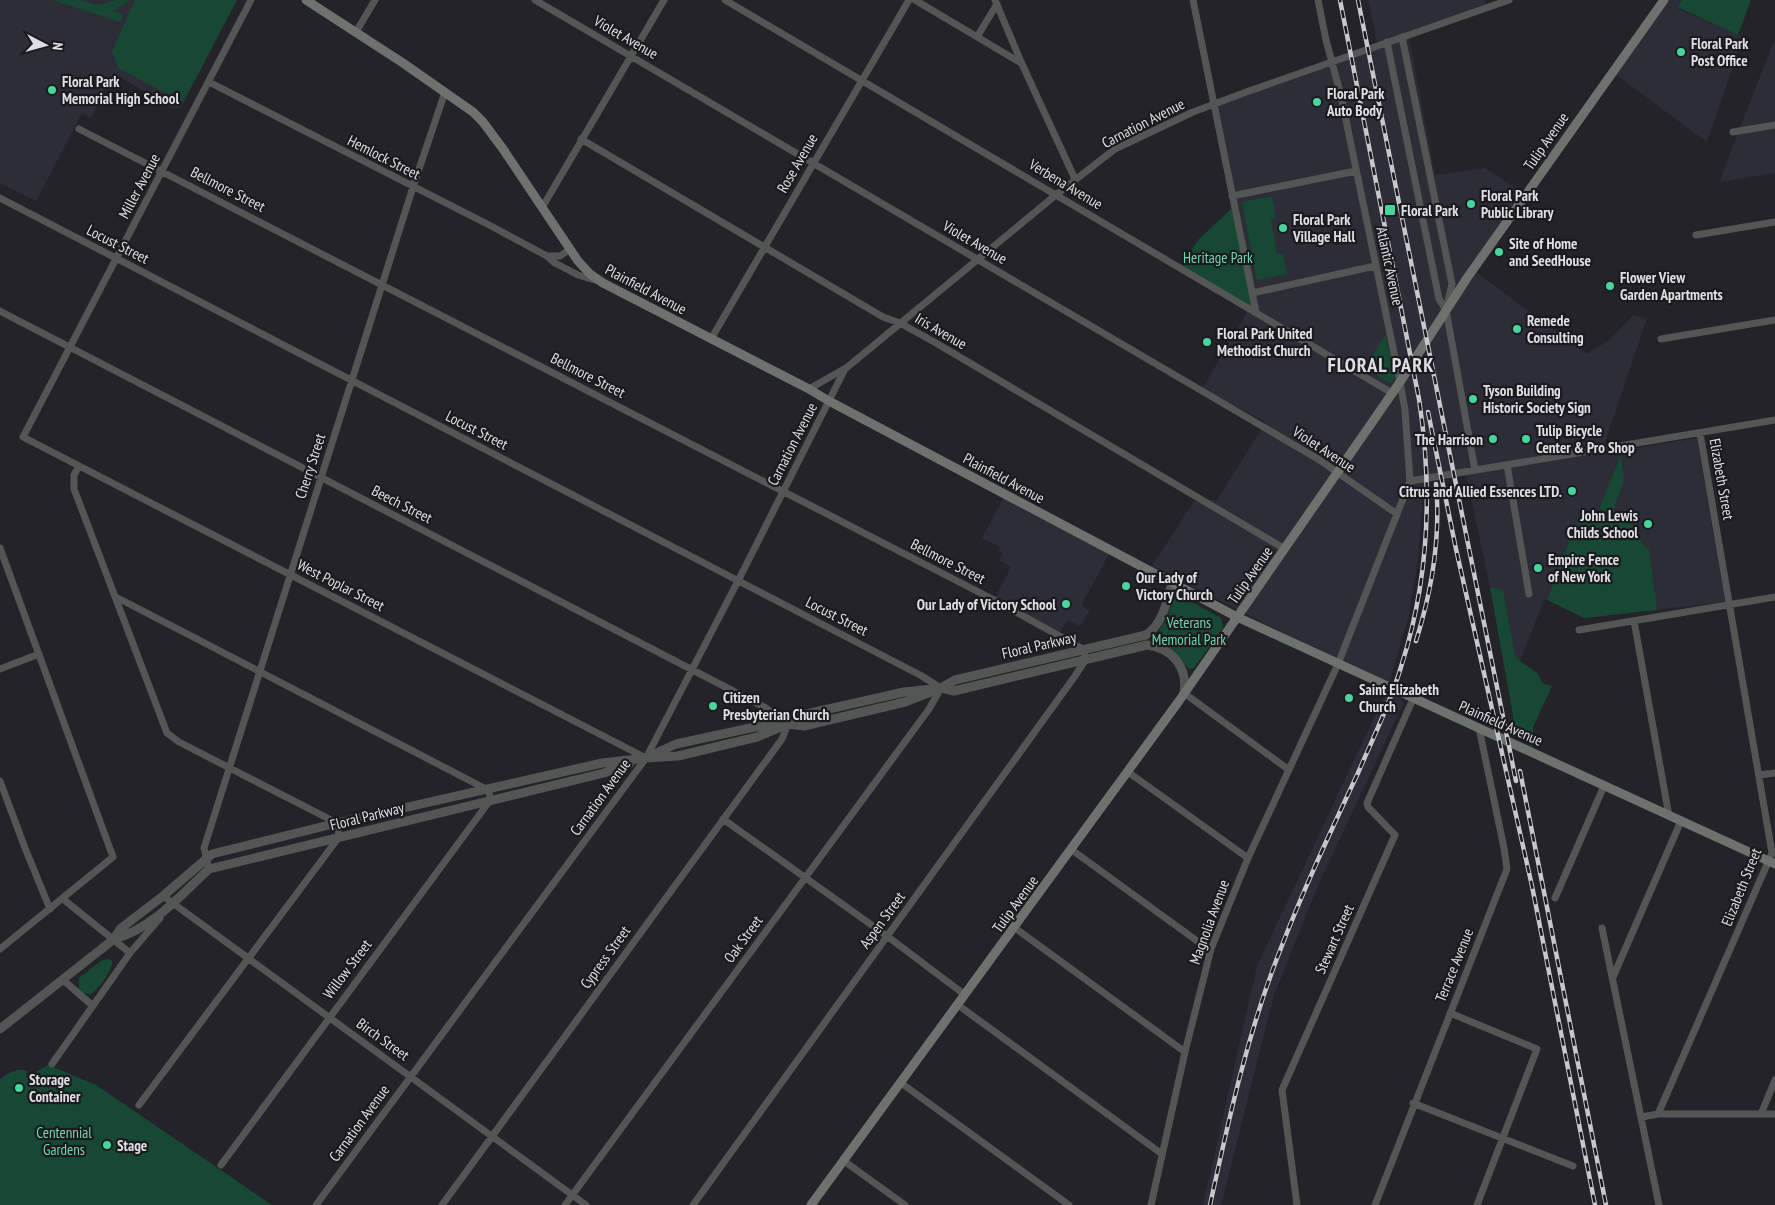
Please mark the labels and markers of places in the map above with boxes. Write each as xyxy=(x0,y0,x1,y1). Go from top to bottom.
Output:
place label: Floral Park Post Office xyxy=(1691,34,1749,70)
marker: Floral Park Post Office xyxy=(1675,46,1687,58)
place label: Floral Park Memorial High School xyxy=(62,72,179,108)
marker: Floral Park Memorial High School xyxy=(46,84,58,96)
place label: Floral Park Auto Body xyxy=(1326,84,1385,120)
marker: Floral Park Auto Body xyxy=(1311,96,1323,108)
place label: Floral Park Public Library xyxy=(1481,186,1555,222)
marker: Floral Park Public Library xyxy=(1465,198,1477,210)
place label: Floral Park xyxy=(1401,201,1459,220)
marker: Floral Park xyxy=(1383,203,1397,217)
place label: Floral Park Village Hall xyxy=(1292,210,1355,246)
marker: Floral Park Village Hall xyxy=(1277,222,1289,234)
place label: Site of Home and SeedHouse xyxy=(1509,234,1591,270)
marker: Site of Home and SeedHouse xyxy=(1493,246,1505,258)
place label: Flower View Garden Apartments xyxy=(1620,268,1723,304)
marker: Flower View Garden Apartments xyxy=(1604,280,1616,292)
place label: Remede Consulting xyxy=(1527,311,1584,347)
marker: Remede Consulting xyxy=(1511,323,1523,335)
place label: Floral Park United Methodist Church xyxy=(1217,324,1313,360)
marker: Floral Park United Methodist Church xyxy=(1201,336,1213,348)
place label: Tyson Building Historic Society Sign xyxy=(1483,381,1591,417)
marker: Tyson Building Historic Society Sign xyxy=(1467,393,1479,405)
place label: Tulip Bicycle Center & Pro Shop xyxy=(1536,421,1635,457)
place label: The Harrison xyxy=(1415,430,1483,449)
marker: The Harrison xyxy=(1487,433,1499,445)
marker: Tulip Bicycle Center & Pro Shop xyxy=(1520,433,1532,445)
place label: Citrus and Allied Essences LTD. xyxy=(1399,482,1562,501)
marker: Citrus and Allied Essences LTD. xyxy=(1566,485,1578,497)
place label: John Lewis Childs School xyxy=(1567,506,1638,542)
marker: John Lewis Childs School xyxy=(1642,518,1654,530)
place label: Empire Fence of New York xyxy=(1548,550,1619,586)
marker: Empire Fence of New York xyxy=(1532,562,1544,574)
place label: Our Lady of Victory Church xyxy=(1135,568,1213,604)
marker: Our Lady of Victory Church xyxy=(1120,580,1132,592)
place label: Our Lady of Victory School xyxy=(917,595,1056,614)
marker: Our Lady of Victory School xyxy=(1060,598,1072,610)
place label: Saint Elizabeth Church xyxy=(1359,680,1439,716)
place label: Citizen Presbyterian Church xyxy=(723,688,829,724)
marker: Saint Elizabeth Church xyxy=(1343,692,1355,704)
marker: Citizen Presbyterian Church xyxy=(707,700,719,712)
place label: Storage Container xyxy=(29,1070,81,1106)
marker: Storage Container xyxy=(13,1082,25,1094)
place label: Stage xyxy=(117,1136,147,1155)
marker: Stage xyxy=(101,1139,113,1151)

